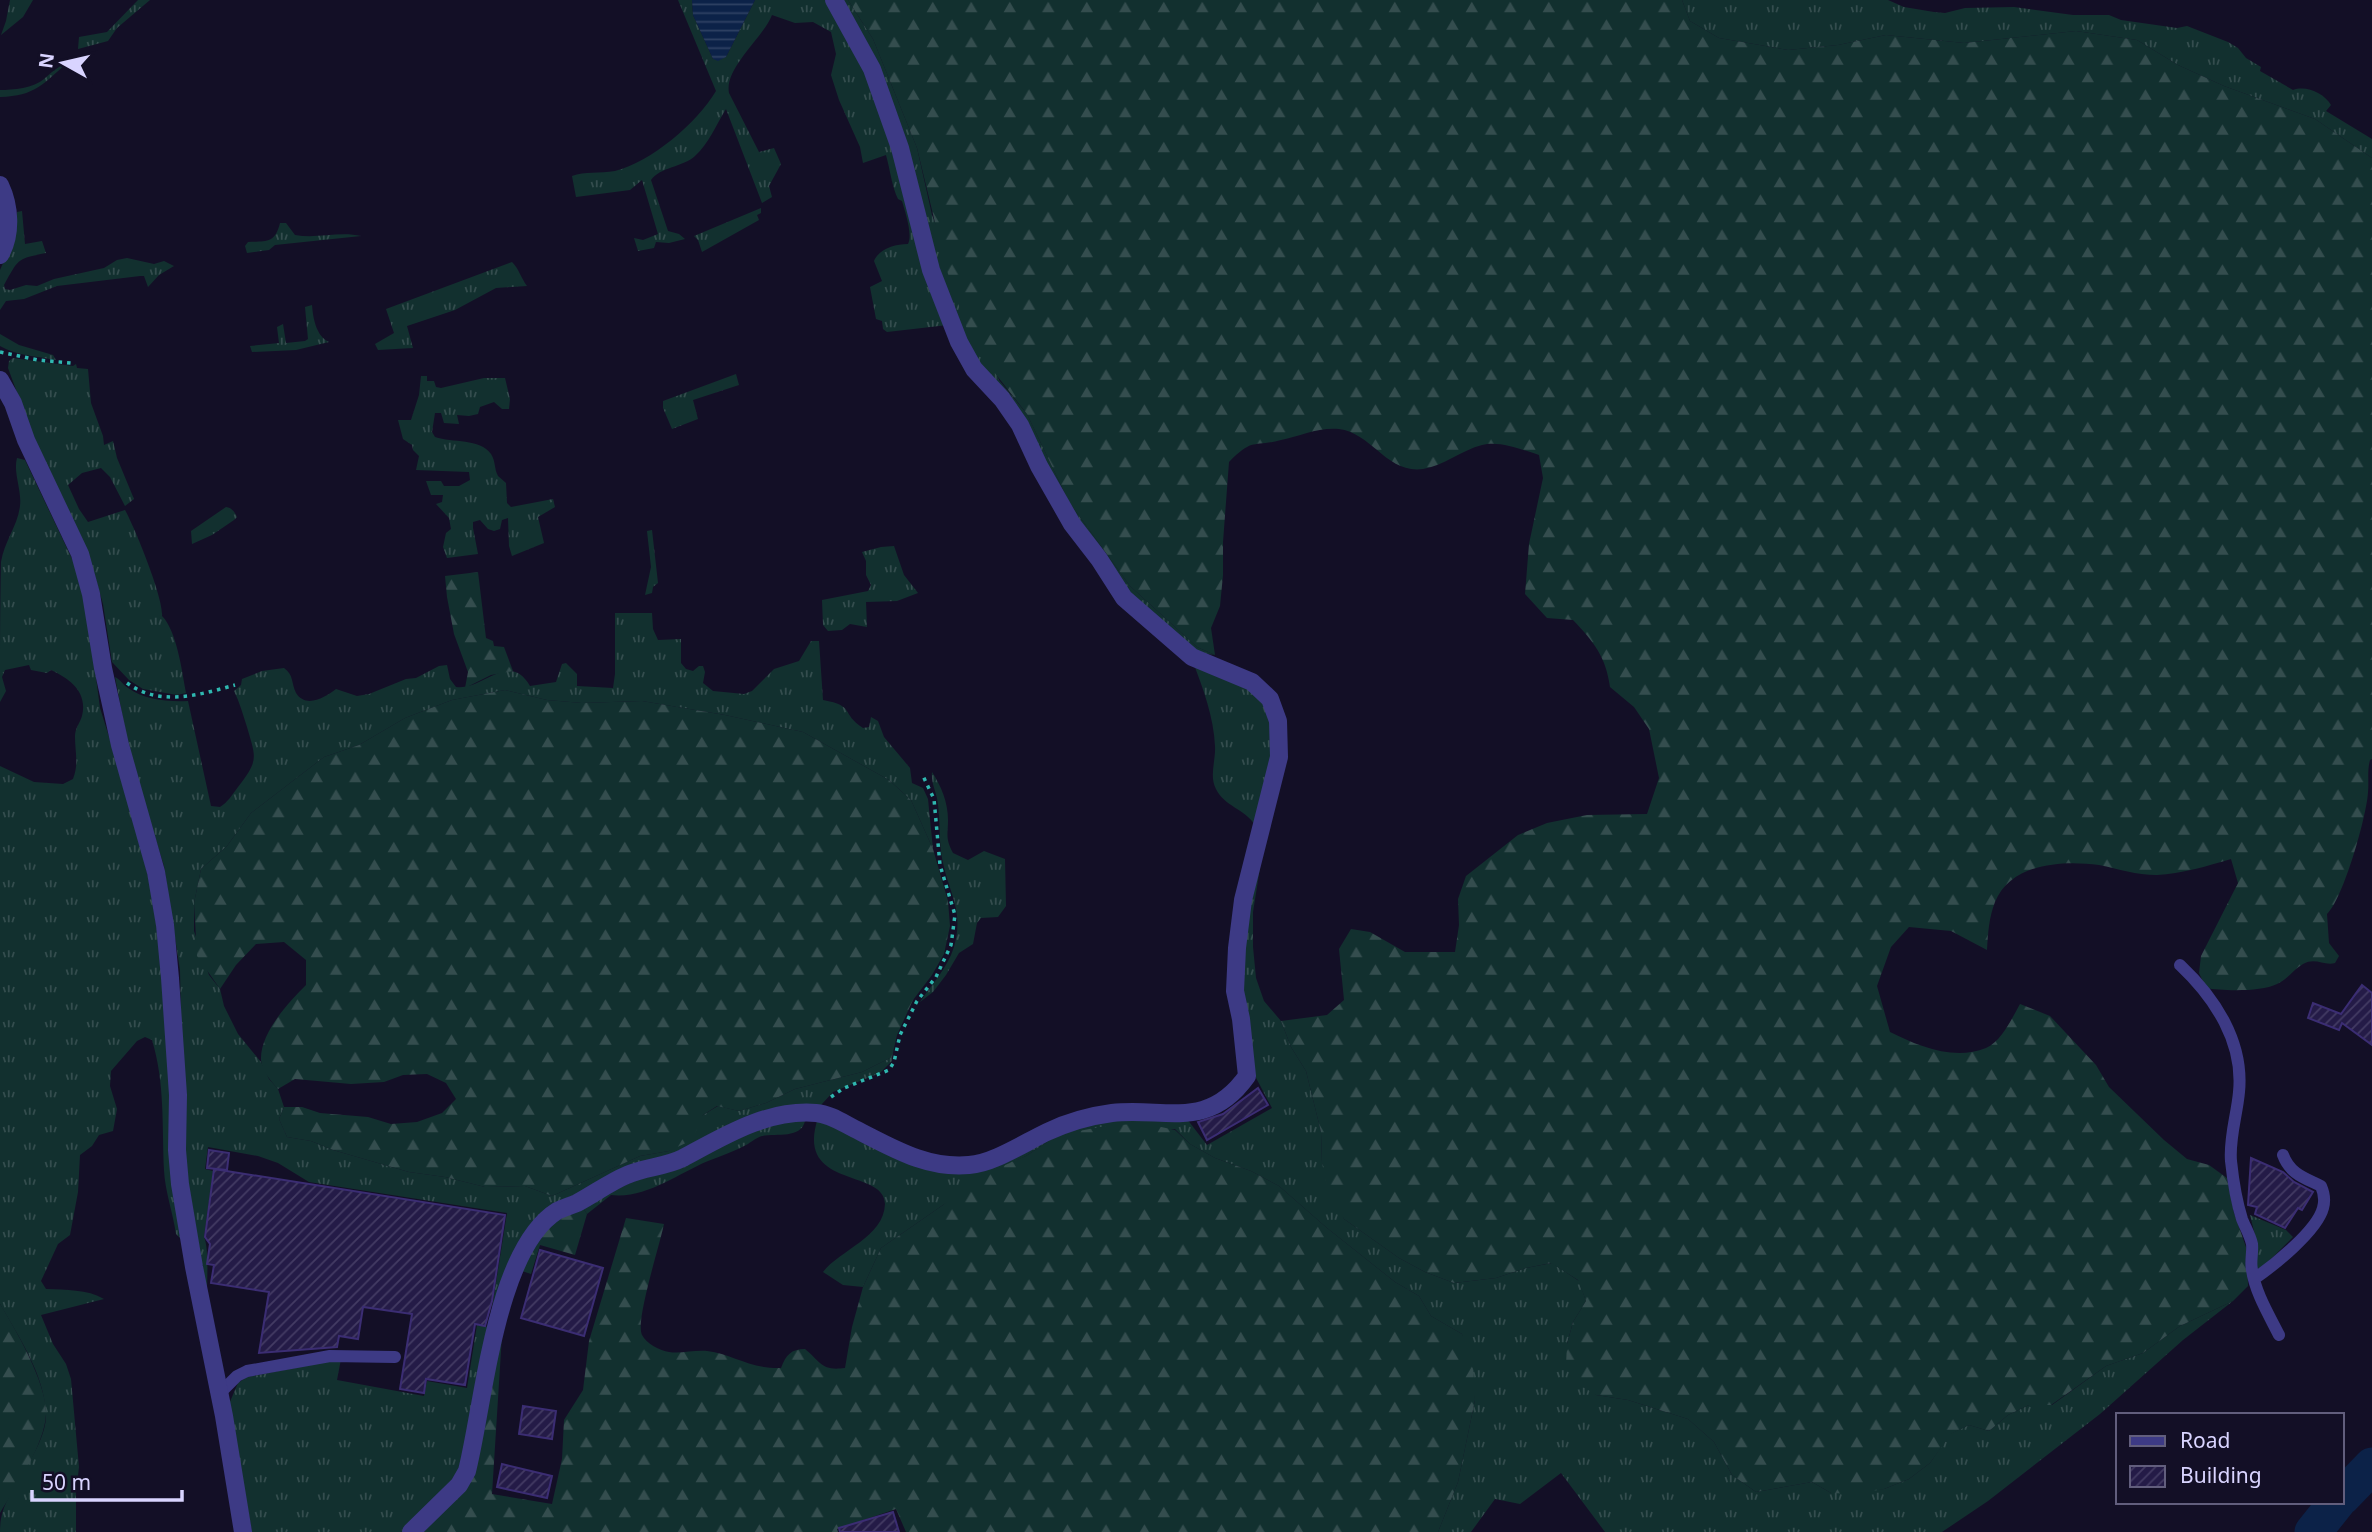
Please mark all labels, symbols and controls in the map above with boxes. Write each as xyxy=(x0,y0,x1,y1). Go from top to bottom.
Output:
north arrow xyxy=(28,28,98,98)
text: N xyxy=(32,51,60,70)
legend xyxy=(2116,1413,2344,1504)
text: Road xyxy=(2180,1426,2230,1454)
scale bar xyxy=(32,1458,182,1502)
text: Building xyxy=(2180,1461,2262,1489)
text: 50 m xyxy=(42,1468,91,1496)

